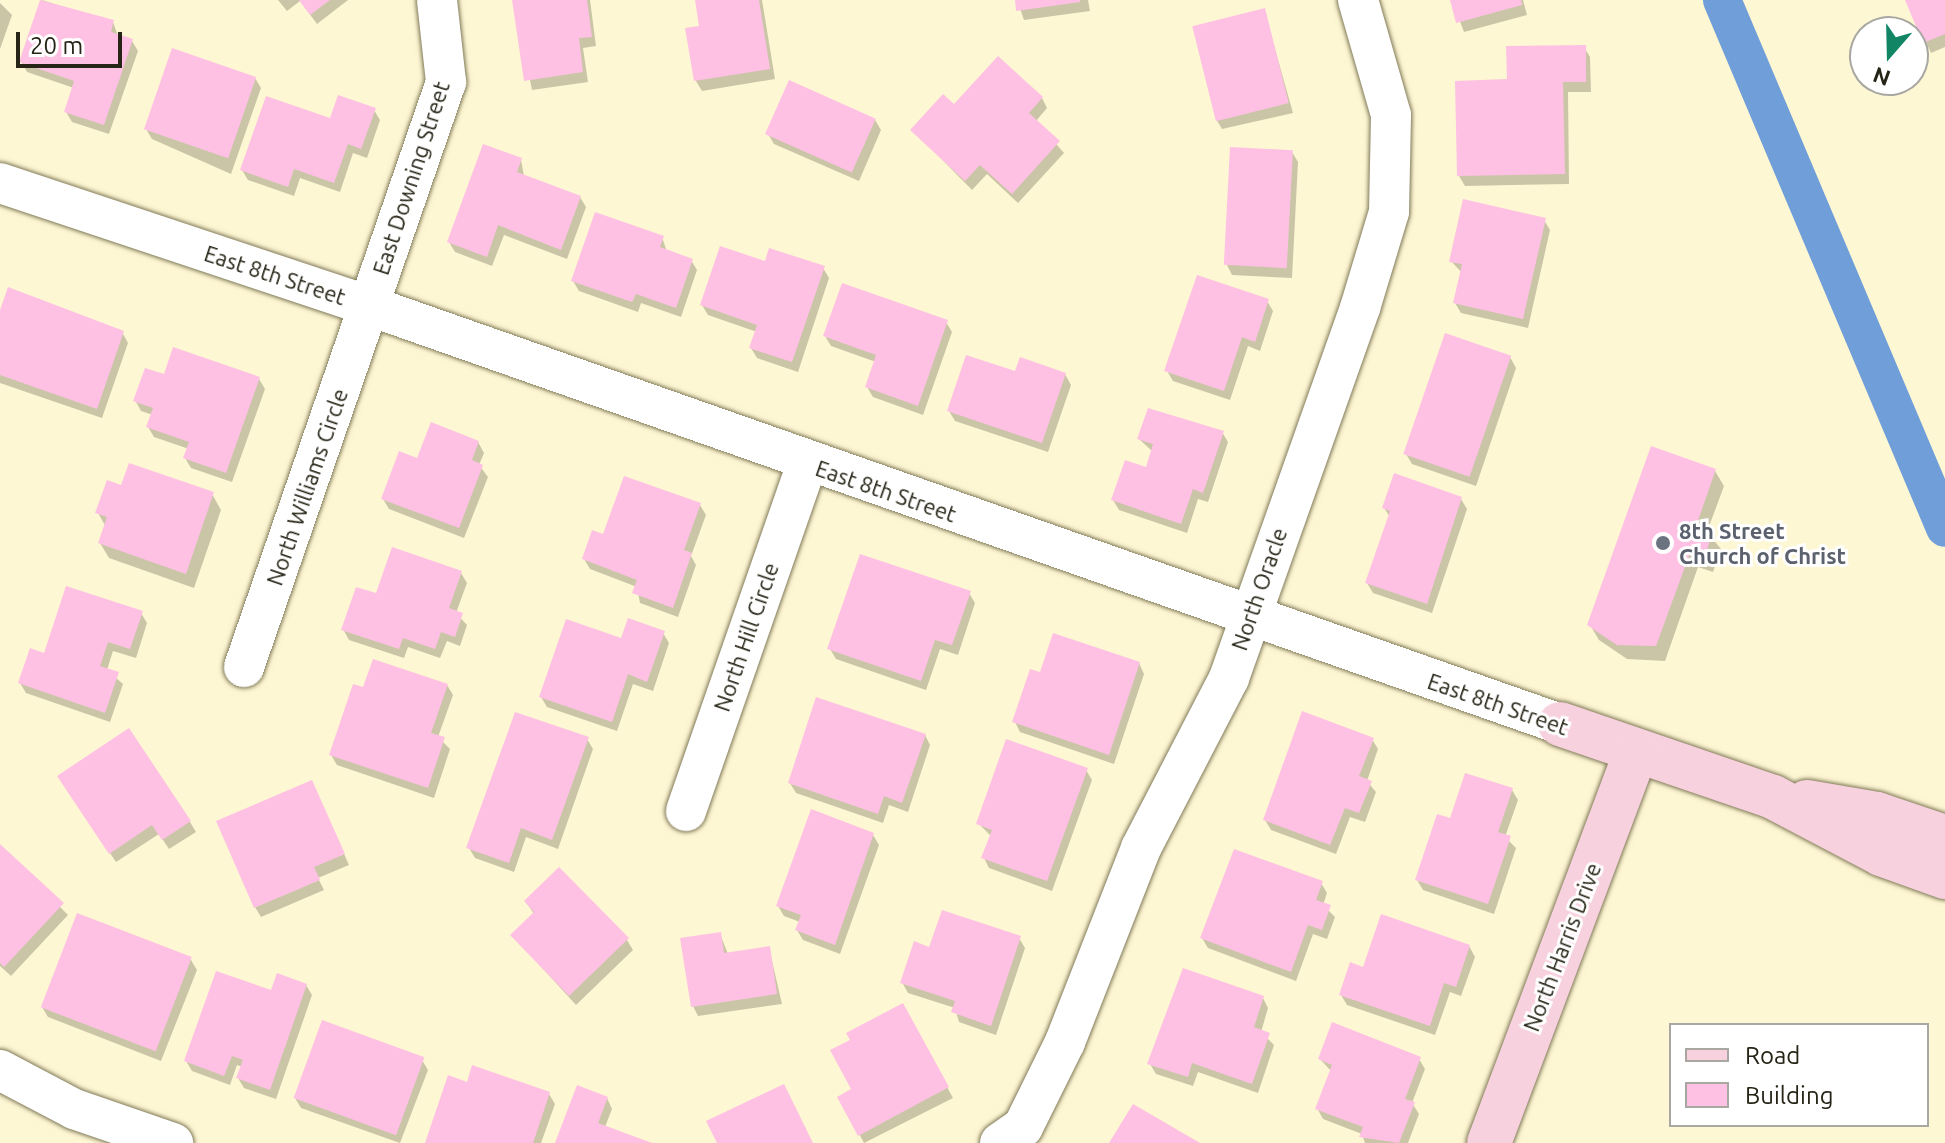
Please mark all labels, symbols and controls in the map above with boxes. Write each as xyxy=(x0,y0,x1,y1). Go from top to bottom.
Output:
scale bar xyxy=(20,16,126,66)
north arrow xyxy=(1849,16,1929,96)
text: 20 m xyxy=(30,32,83,59)
text: N xyxy=(1869,63,1893,92)
street label: East Downing Street xyxy=(367,78,455,278)
street label: East 8th Street xyxy=(201,240,349,310)
street label: North Williams Circle xyxy=(261,385,353,589)
street label: East 8th Street xyxy=(812,455,960,527)
place label: 8th Street Church of Christ xyxy=(1679,517,1846,568)
street label: North Oracle xyxy=(1226,524,1292,654)
marker: 8th Street Church of Christ xyxy=(1654,534,1672,552)
street label: North Hill Circle xyxy=(708,559,784,715)
street label: East 8th Street xyxy=(1424,668,1572,740)
street label: North Harris Drive xyxy=(1518,859,1606,1035)
legend xyxy=(1669,1023,1929,1127)
text: Road xyxy=(1745,1042,1800,1069)
text: Building xyxy=(1745,1082,1833,1109)

